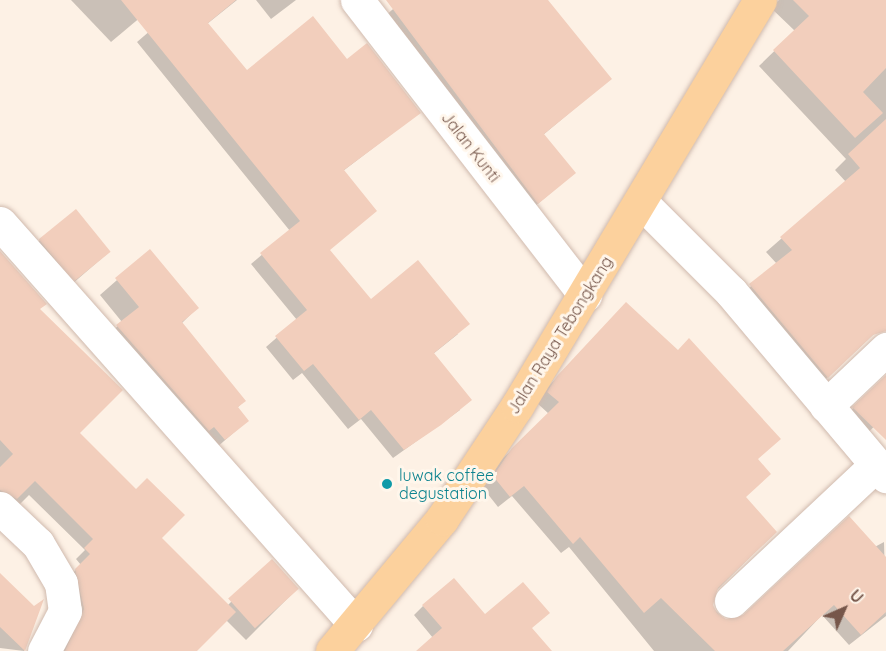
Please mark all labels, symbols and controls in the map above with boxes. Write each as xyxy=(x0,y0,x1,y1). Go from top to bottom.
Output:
street label: Jalan Kunti xyxy=(438,108,504,186)
street label: Jalan Raya Tebongkang xyxy=(504,253,616,417)
place label: luwak coffee degustation xyxy=(399,465,494,503)
marker: luwak coffee degustation xyxy=(380,477,394,491)
north arrow xyxy=(814,579,874,639)
text: U xyxy=(846,585,868,607)

